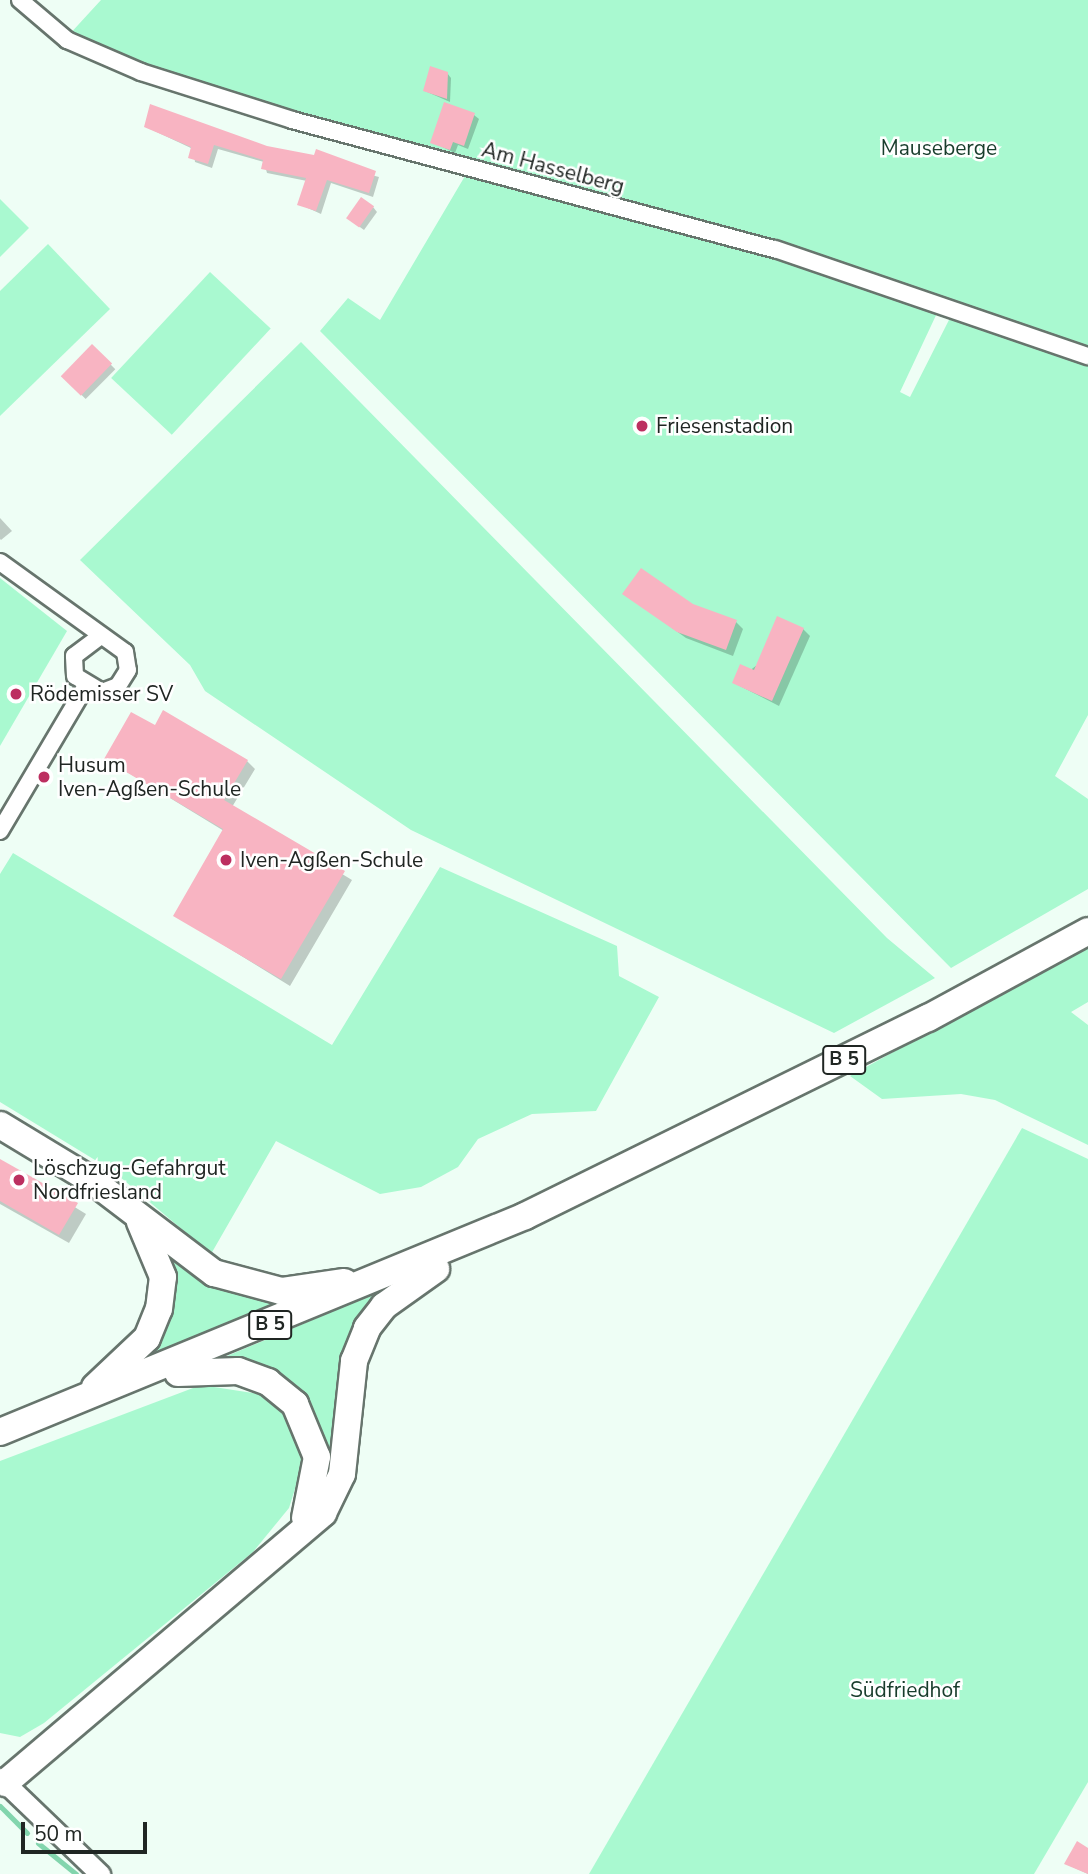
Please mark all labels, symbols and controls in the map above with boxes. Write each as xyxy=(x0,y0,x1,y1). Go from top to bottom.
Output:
park label: Mauseberge xyxy=(881,135,997,161)
street label: Am Hasselberg xyxy=(479,137,627,199)
place label: Friesenstadion xyxy=(656,413,793,439)
marker: Friesenstadion xyxy=(634,418,650,434)
place label: Rödemisser SV xyxy=(30,681,173,707)
marker: Rödemisser SV xyxy=(8,686,24,702)
place label: Husum Iven-Agßen-Schule xyxy=(58,752,241,802)
marker: Husum Iven-Agßen-Schule xyxy=(36,769,52,785)
place label: Iven-Agßen-Schule xyxy=(240,847,423,873)
marker: Iven-Agßen-Schule xyxy=(218,852,234,868)
road number: B 5 xyxy=(821,1044,867,1076)
place label: Löschzug-Gefahrgut Nordfriesland xyxy=(33,1155,226,1205)
marker: Löschzug-Gefahrgut Nordfriesland xyxy=(11,1172,27,1188)
road number: B 5 xyxy=(247,1310,293,1340)
park label: Südfriedhof xyxy=(850,1677,960,1703)
scale bar xyxy=(24,1808,150,1852)
text: 50 m xyxy=(34,1820,83,1848)

